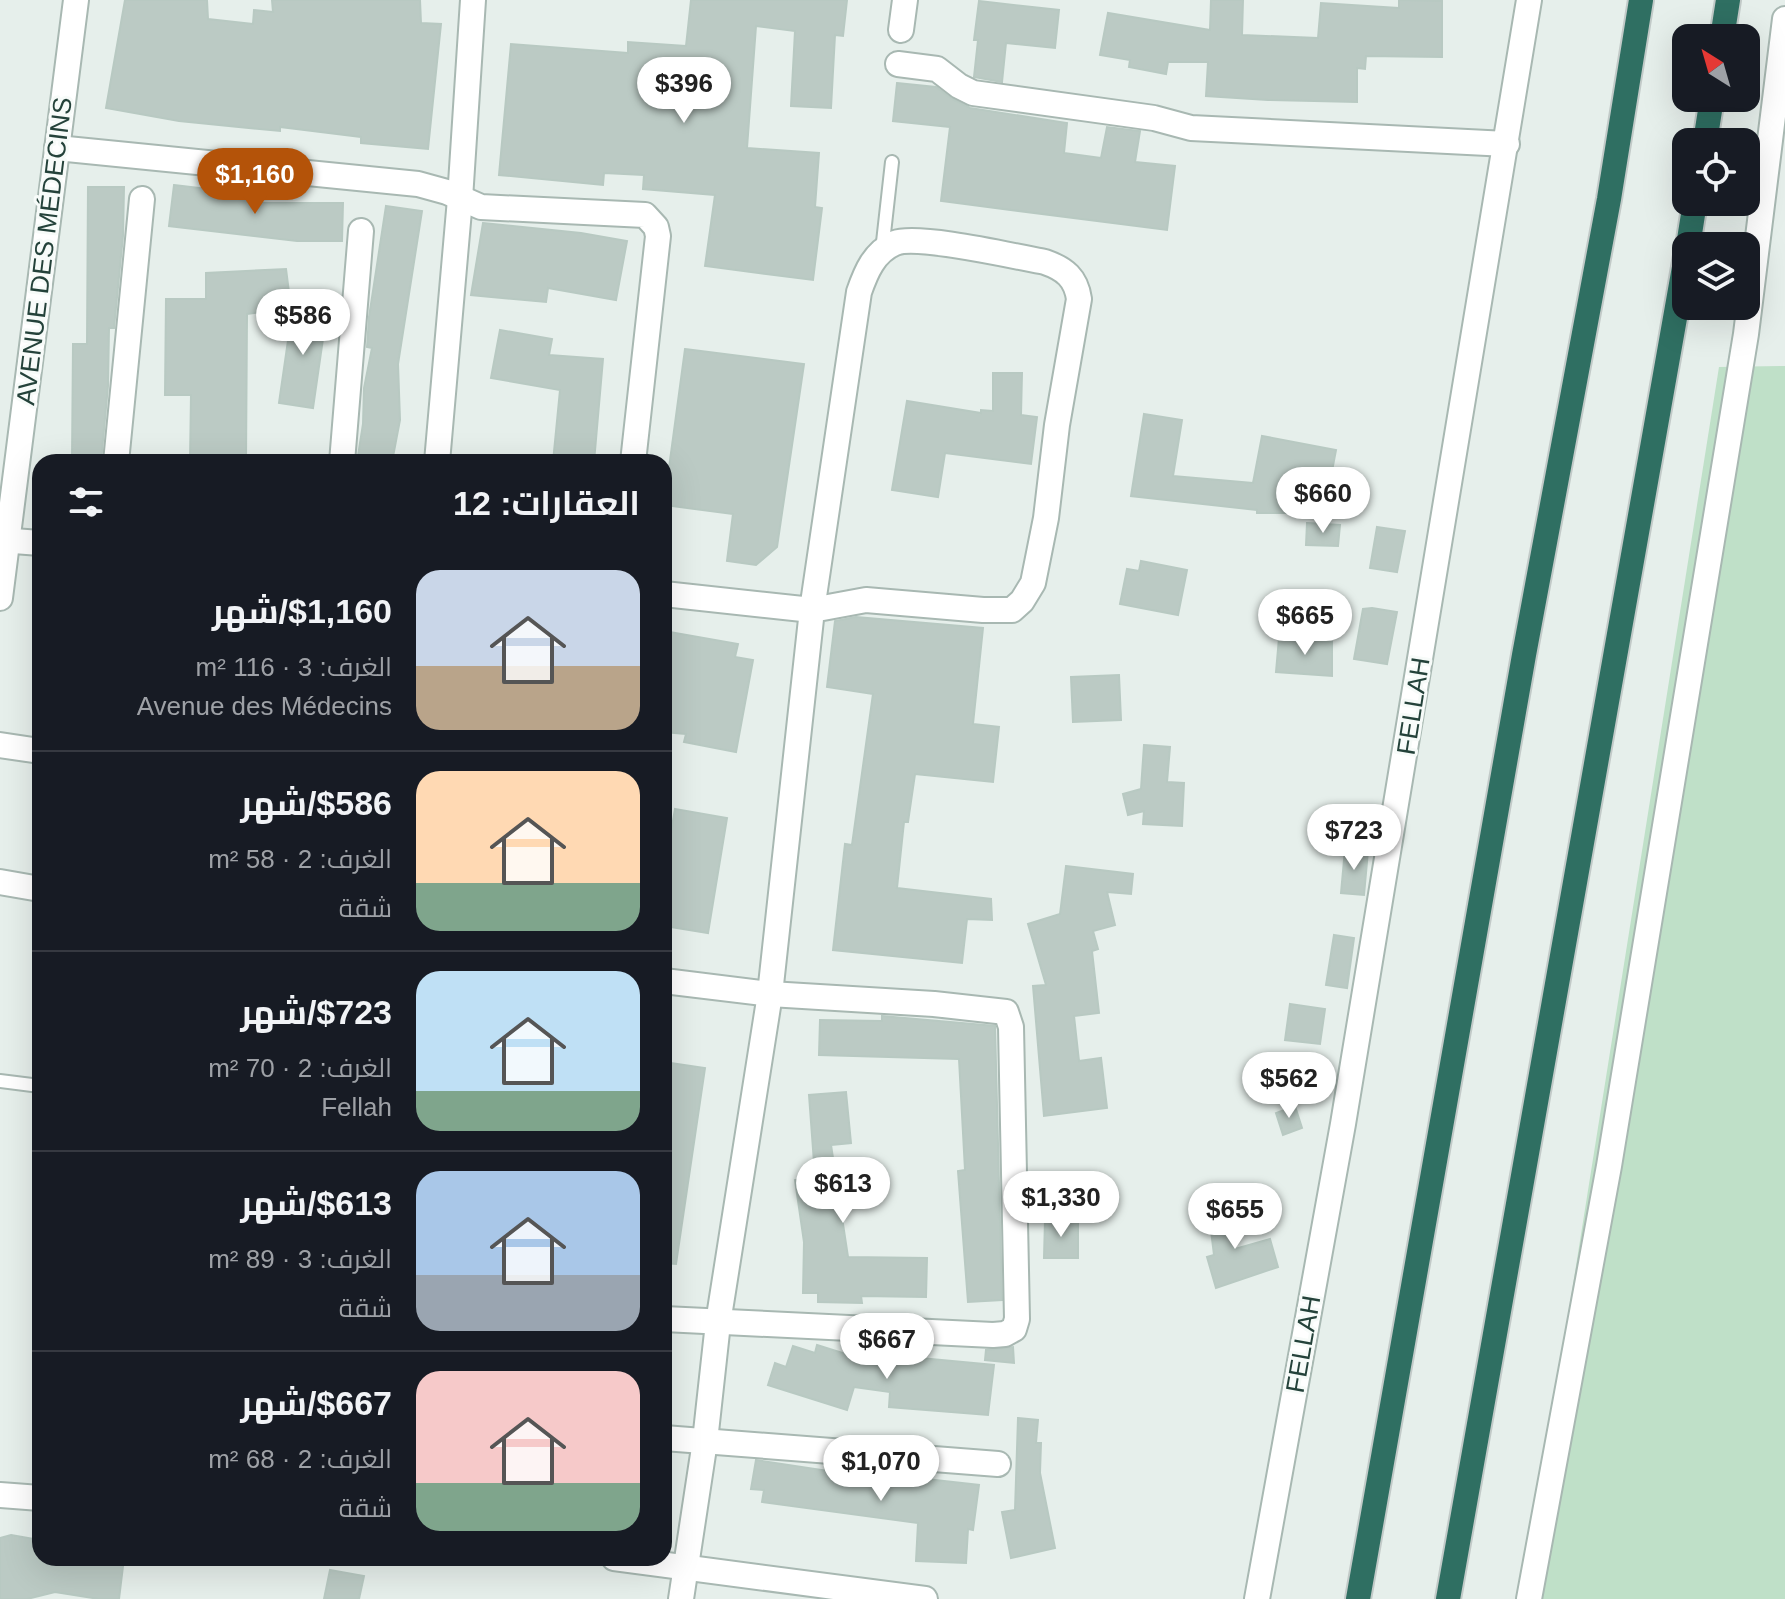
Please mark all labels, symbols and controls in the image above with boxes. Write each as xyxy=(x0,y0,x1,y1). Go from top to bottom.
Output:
north arrow xyxy=(1672,24,1760,112)
map controls xyxy=(1672,24,1760,320)
pin: $396 xyxy=(637,57,731,125)
text: $396 xyxy=(655,68,713,98)
street label: AVENUE DES MÉDECINS xyxy=(10,95,78,407)
button: locate xyxy=(1672,128,1760,216)
pin: $1,160 xyxy=(190,148,320,216)
text: $1,160 xyxy=(215,159,295,189)
button: layers xyxy=(1672,232,1760,320)
pin: $586 xyxy=(256,289,350,357)
text: $586 xyxy=(274,300,332,330)
pin: $660 xyxy=(1276,467,1370,535)
text: $660 xyxy=(1294,478,1352,508)
icon: filters xyxy=(64,480,108,524)
text: العقارات: 12 xyxy=(453,484,640,522)
pin: $665 xyxy=(1258,589,1352,657)
text: $1,160/شهر xyxy=(212,592,392,630)
text: $665 xyxy=(1276,600,1334,630)
icon: home xyxy=(480,602,576,698)
text: الغرف: 3 · 116 m² xyxy=(196,652,392,682)
street label: FELLAH xyxy=(1390,655,1436,757)
text: Avenue des Médecins xyxy=(137,691,392,721)
text: $586/شهر xyxy=(240,784,392,822)
icon: home xyxy=(480,803,576,899)
pin: $723 xyxy=(1307,804,1401,872)
text: $723 xyxy=(1325,815,1383,845)
text: الغرف: 2 · 58 m² xyxy=(208,844,392,874)
text: شقة xyxy=(339,893,392,923)
text: $723/شهر xyxy=(240,993,392,1031)
icon: home xyxy=(480,1003,576,1099)
pin: $562 xyxy=(1242,1052,1336,1120)
text: الغرف: 2 · 70 m² xyxy=(208,1053,392,1083)
text: $562 xyxy=(1260,1063,1318,1093)
text: Fellah xyxy=(321,1092,392,1122)
pin: $613 xyxy=(796,1157,890,1225)
text: $613 xyxy=(814,1168,872,1198)
pin: $1,330 xyxy=(996,1171,1126,1239)
text: $1,330 xyxy=(1021,1182,1101,1212)
pin: $655 xyxy=(1188,1183,1282,1251)
text: $613/شهر xyxy=(240,1184,392,1222)
text: $655 xyxy=(1206,1194,1264,1224)
icon: home xyxy=(480,1203,576,1299)
text: الغرف: 3 · 89 m² xyxy=(208,1244,392,1274)
text: شقة xyxy=(339,1293,392,1323)
street label: FELLAH xyxy=(1280,1293,1326,1395)
pin: $667 xyxy=(840,1313,934,1381)
text: $667 xyxy=(858,1324,916,1354)
text: $667/شهر xyxy=(240,1384,392,1422)
icon: home xyxy=(480,1403,576,1499)
pin: $1,070 xyxy=(816,1435,946,1503)
text: الغرف: 2 · 68 m² xyxy=(208,1444,392,1474)
text: $1,070 xyxy=(841,1446,921,1476)
text: شقة xyxy=(339,1493,392,1523)

